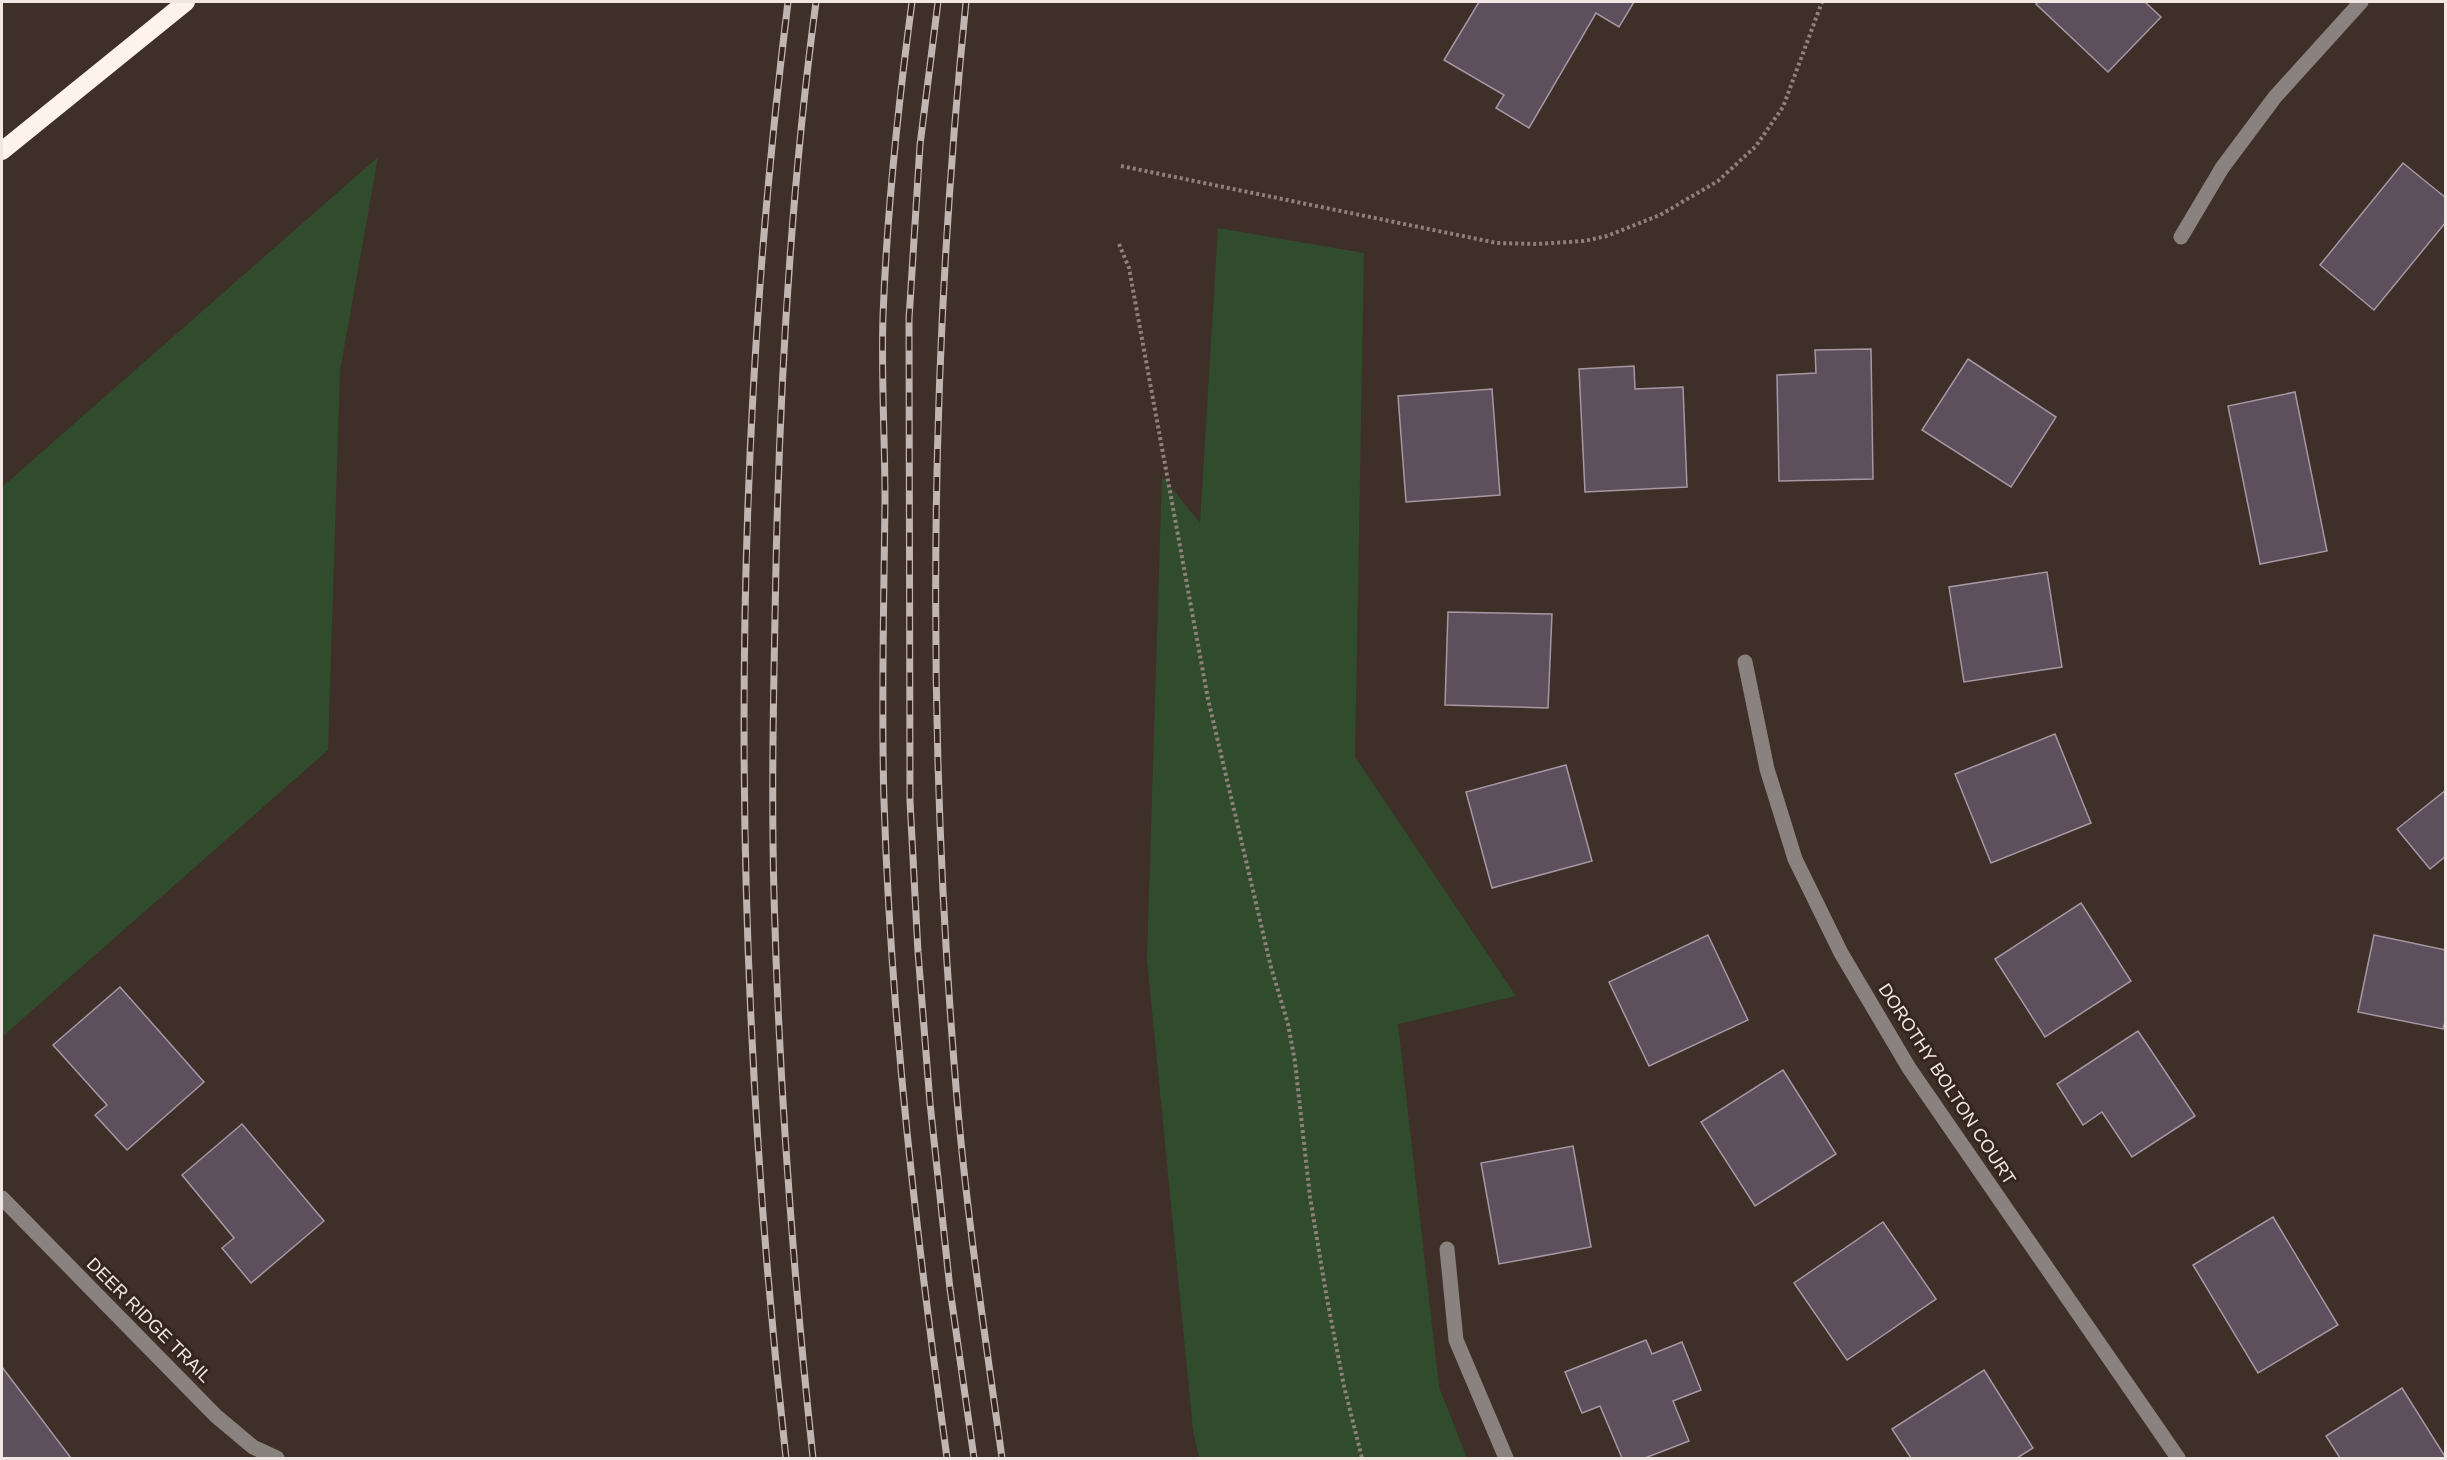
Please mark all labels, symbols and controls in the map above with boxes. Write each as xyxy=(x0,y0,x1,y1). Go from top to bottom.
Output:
street label: DOROTHY BOLTON COURT xyxy=(1874,980,2020,1188)
street label: DEER RIDGE TRAIL xyxy=(83,1254,215,1386)

